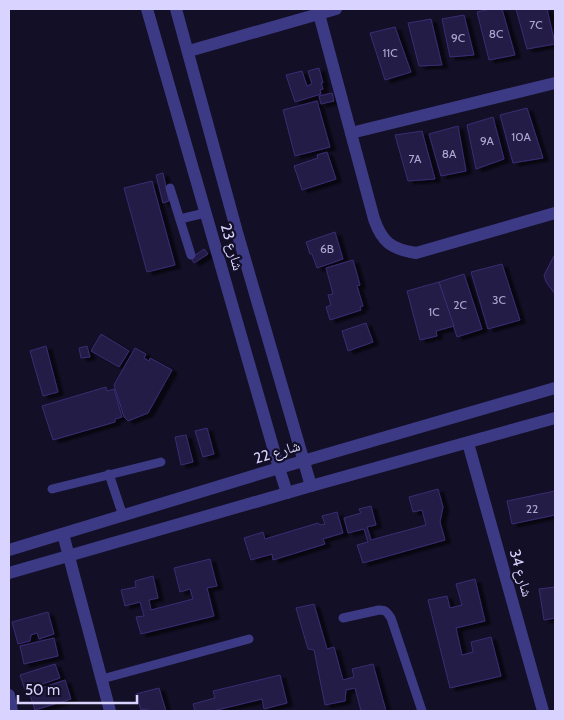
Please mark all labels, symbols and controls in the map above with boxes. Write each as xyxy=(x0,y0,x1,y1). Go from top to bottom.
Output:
house number: 7C xyxy=(529,17,543,32)
house number: 8C xyxy=(489,26,503,41)
house number: 9C xyxy=(451,30,465,45)
house number: 11C xyxy=(382,45,398,60)
house number: 10A xyxy=(511,129,531,144)
house number: 9A xyxy=(480,133,495,148)
house number: 8A xyxy=(442,146,457,161)
house number: 7A xyxy=(409,151,422,166)
street label: شارع 23 xyxy=(216,222,247,273)
house number: 6B xyxy=(320,241,334,256)
house number: 3C xyxy=(492,292,506,307)
house number: 2C xyxy=(453,297,467,312)
house number: 1C xyxy=(428,304,440,319)
street label: شارع 22 xyxy=(252,436,303,469)
house number: 22 xyxy=(526,501,538,516)
street label: شارع 34 xyxy=(505,547,536,599)
scale bar xyxy=(18,672,136,704)
text: 50 m xyxy=(25,681,60,699)

